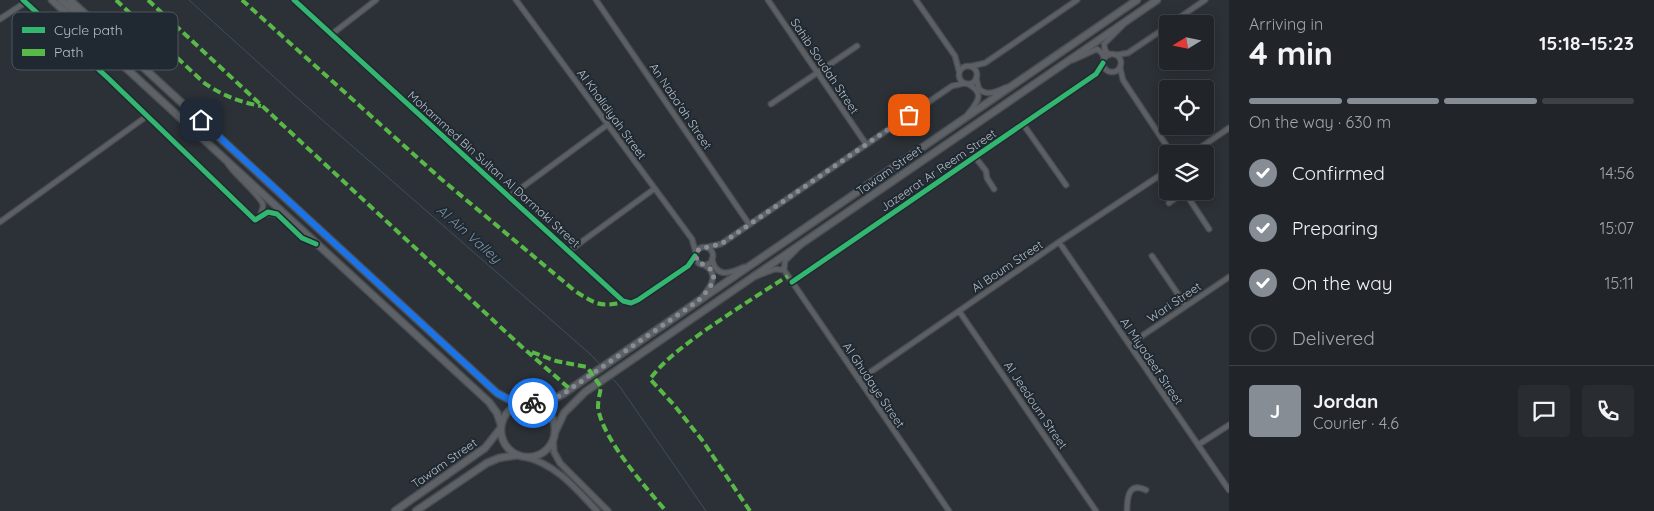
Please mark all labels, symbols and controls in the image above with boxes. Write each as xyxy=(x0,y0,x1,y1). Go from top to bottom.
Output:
legend xyxy=(12,12,178,70)
text: Arriving in xyxy=(1249,14,1323,34)
street label: Sahib Soudah Street xyxy=(787,15,863,117)
north arrow xyxy=(1159,15,1214,70)
map controls xyxy=(1159,15,1214,200)
text: Cycle path xyxy=(54,21,123,39)
text: 15:18–15:23 xyxy=(1539,31,1634,55)
text: 4 min xyxy=(1249,33,1333,73)
text: Path xyxy=(54,43,83,61)
street label: An Naba'ah Street xyxy=(647,60,715,152)
street label: Al Khalidiyah Street xyxy=(574,66,650,162)
button: locate xyxy=(1159,80,1214,135)
street label: Mohammed Bin Sultan Al Darmaki Street xyxy=(405,88,583,250)
pin xyxy=(888,94,930,136)
pin xyxy=(180,99,222,141)
icon: bag xyxy=(895,101,923,129)
icon: home xyxy=(187,106,215,134)
text: On the way · 630 m xyxy=(1249,112,1391,132)
street label: Jazeerat Ar Reem Street xyxy=(877,126,999,214)
street label: Tawam Street xyxy=(853,142,925,198)
button: layers xyxy=(1159,145,1214,200)
icon: check xyxy=(1249,159,1277,187)
text: Confirmed xyxy=(1292,161,1385,185)
text: 14:56 xyxy=(1600,163,1634,183)
water label: Al Ain Valley xyxy=(433,201,506,268)
icon: check xyxy=(1249,214,1277,242)
text: Preparing xyxy=(1292,216,1378,240)
text: 15:07 xyxy=(1600,218,1634,238)
street label: Al Boum Street xyxy=(969,237,1045,295)
icon: check xyxy=(1249,269,1277,297)
text: On the way xyxy=(1292,271,1393,295)
text: 15:11 xyxy=(1605,273,1634,293)
street label: Wari Street xyxy=(1144,278,1204,326)
street label: Al Miyadeef Street xyxy=(1117,315,1187,407)
text: Delivered xyxy=(1292,326,1375,350)
street label: Al Ghudaye Street xyxy=(840,339,908,431)
street label: Al Jeedoum Street xyxy=(1001,358,1071,452)
courier xyxy=(508,378,558,428)
button: chat xyxy=(1518,385,1570,437)
button: phone xyxy=(1582,385,1634,437)
icon: bike xyxy=(519,389,547,417)
text: Jordan xyxy=(1313,389,1378,413)
text: J xyxy=(1270,399,1280,423)
text: Courier · 4.6 xyxy=(1313,413,1399,433)
street label: Tawam Street xyxy=(408,435,480,491)

